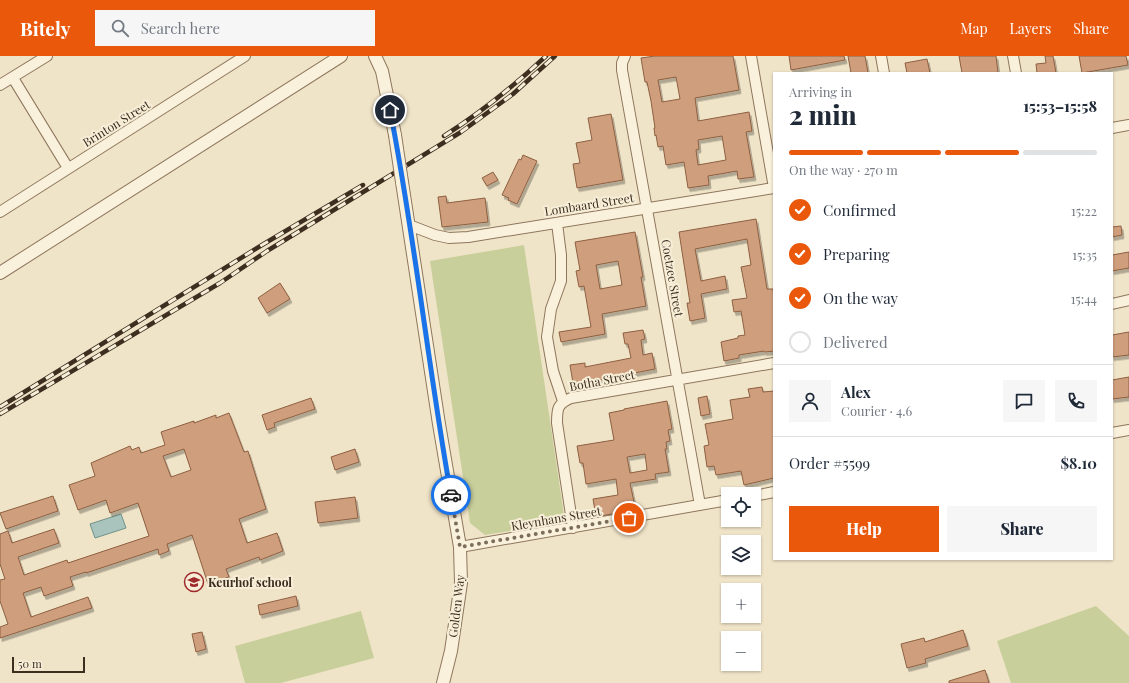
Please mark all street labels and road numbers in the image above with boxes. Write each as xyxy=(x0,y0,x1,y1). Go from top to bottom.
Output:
street label: Brinton Street xyxy=(79,96,153,150)
street label: Lombaard Street xyxy=(543,189,636,219)
street label: Coetzee Street xyxy=(658,238,688,319)
street label: Botha Street xyxy=(568,366,637,394)
street label: Kleynhans Street xyxy=(510,502,603,534)
street label: Golden Way xyxy=(444,574,468,638)

